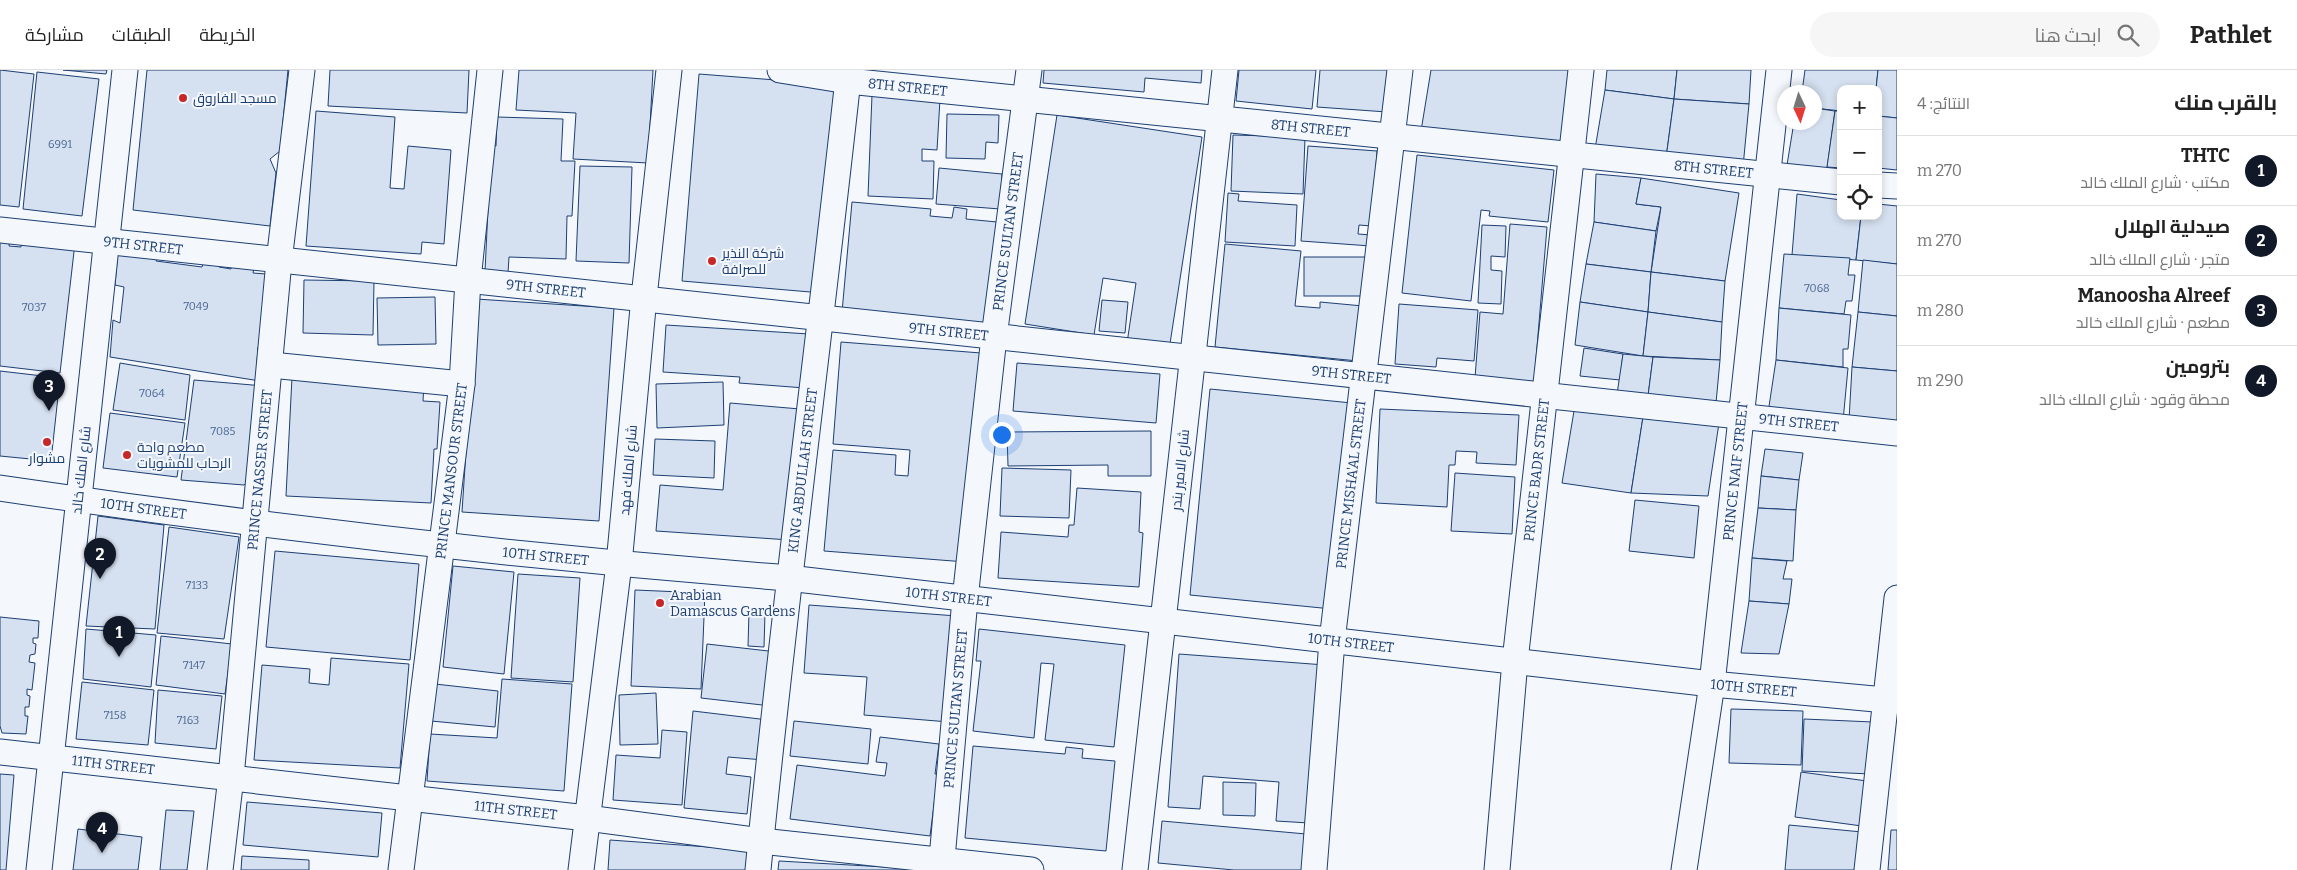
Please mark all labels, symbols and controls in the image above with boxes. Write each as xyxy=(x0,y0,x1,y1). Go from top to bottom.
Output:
search box xyxy=(1810,12,2160,57)
icon: search xyxy=(2114,21,2142,49)
text: Pathlet xyxy=(2190,21,2272,49)
text: مشاركة xyxy=(25,24,84,46)
text: الطبقات xyxy=(112,24,171,46)
text: الخريطة xyxy=(199,24,256,46)
text: ابحث هنا xyxy=(2034,24,2102,47)
street label: 8TH STREET xyxy=(867,75,948,100)
north arrow xyxy=(1777,85,1822,130)
map controls xyxy=(1837,85,1882,220)
button: + xyxy=(1837,85,1882,130)
place label: مسجد الفاروق xyxy=(193,90,277,107)
text: بالقرب منك xyxy=(2174,90,2277,116)
marker: مسجد الفاروق xyxy=(177,92,189,104)
text: النتائج: 4 xyxy=(1917,94,1970,113)
street label: 8TH STREET xyxy=(1270,116,1351,141)
button: − xyxy=(1837,130,1882,175)
house number: 6991 xyxy=(48,138,72,151)
text: THTC xyxy=(2181,144,2230,167)
street label: PRINCE SULTAN STREET xyxy=(989,151,1027,312)
street label: 8TH STREET xyxy=(1673,157,1754,182)
text: 270 m xyxy=(1917,161,1962,180)
text: 1 xyxy=(2258,161,2264,180)
text: مكتب · شارع الملك خالد xyxy=(2080,173,2230,192)
button: locate xyxy=(1837,175,1882,220)
text: صيدلية الهلال xyxy=(2114,215,2230,238)
text: 270 m xyxy=(1917,231,1962,250)
text: 2 xyxy=(2257,231,2266,250)
street label: 9TH STREET xyxy=(102,233,184,259)
place label: شركة النذير للصرافة xyxy=(721,245,784,278)
text: متجر · شارع الملك خالد xyxy=(2089,250,2230,269)
marker: شركة النذير للصرافة xyxy=(706,255,718,267)
street label: 9TH STREET xyxy=(505,276,587,302)
house number: 7068 xyxy=(1804,282,1830,295)
text: Manoosha Alreef xyxy=(2077,284,2230,307)
house number: 7049 xyxy=(183,300,209,313)
house number: 7037 xyxy=(22,301,47,314)
text: 280 m xyxy=(1917,301,1964,320)
text: 3 xyxy=(2256,301,2266,320)
text: مطعم · شارع الملك خالد xyxy=(2076,313,2230,332)
street label: 9TH STREET xyxy=(908,319,989,345)
text: بترومين xyxy=(2166,355,2230,378)
street label: 9TH STREET xyxy=(1310,362,1392,388)
pin: 3 xyxy=(33,370,65,411)
text: 290 m xyxy=(1917,371,1964,390)
text: 4 xyxy=(2256,371,2266,390)
street label: PRINCE MANSOUR STREET xyxy=(432,382,471,560)
house number: 7064 xyxy=(139,387,165,400)
street label: KING ABDULLAH STREET xyxy=(785,387,821,554)
street label: PRINCE NASSER STREET xyxy=(244,389,276,551)
text: محطة وقود · شارع الملك خالد xyxy=(2039,390,2230,409)
street label: PRINCE MISHA'AL STREET xyxy=(1333,398,1370,570)
street label: PRINCE BADR STREET xyxy=(1520,398,1553,542)
street label: PRINCE NAIF STREET xyxy=(1720,401,1752,542)
street label: 9TH STREET xyxy=(1758,410,1839,436)
your location xyxy=(989,422,1015,448)
street label: شارع الملك فهد xyxy=(616,424,641,516)
street label: شارع الملك خالد xyxy=(68,425,95,515)
house number: 7085 xyxy=(211,425,236,438)
street label: شارع الامير بندر xyxy=(1168,428,1193,513)
marker: مشوار xyxy=(41,436,53,448)
place label: مطعم واحة الرحاب للمشويات xyxy=(137,439,231,472)
marker: مطعم واحة الرحاب للمشويات xyxy=(121,449,133,461)
place label: مشوار xyxy=(28,450,65,467)
street label: 10TH STREET xyxy=(99,495,188,523)
pin: 2 xyxy=(84,538,116,579)
street label: 10TH STREET xyxy=(502,544,590,569)
house number: 7133 xyxy=(186,579,208,592)
street label: 10TH STREET xyxy=(905,584,993,610)
place label: Arabian Damascus Gardens xyxy=(670,587,795,620)
marker: Arabian Damascus Gardens xyxy=(654,597,666,609)
pin: 1 xyxy=(103,616,135,657)
street label: PRINCE SULTAN STREET xyxy=(940,628,971,789)
street label: 10TH STREET xyxy=(1307,630,1395,656)
house number: 7147 xyxy=(183,659,205,672)
street label: 10TH STREET xyxy=(1710,676,1797,701)
house number: 7158 xyxy=(104,709,126,722)
house number: 7163 xyxy=(177,714,199,727)
street label: 11TH STREET xyxy=(71,752,156,778)
street label: 11TH STREET xyxy=(473,797,558,824)
pin: 4 xyxy=(86,812,118,853)

